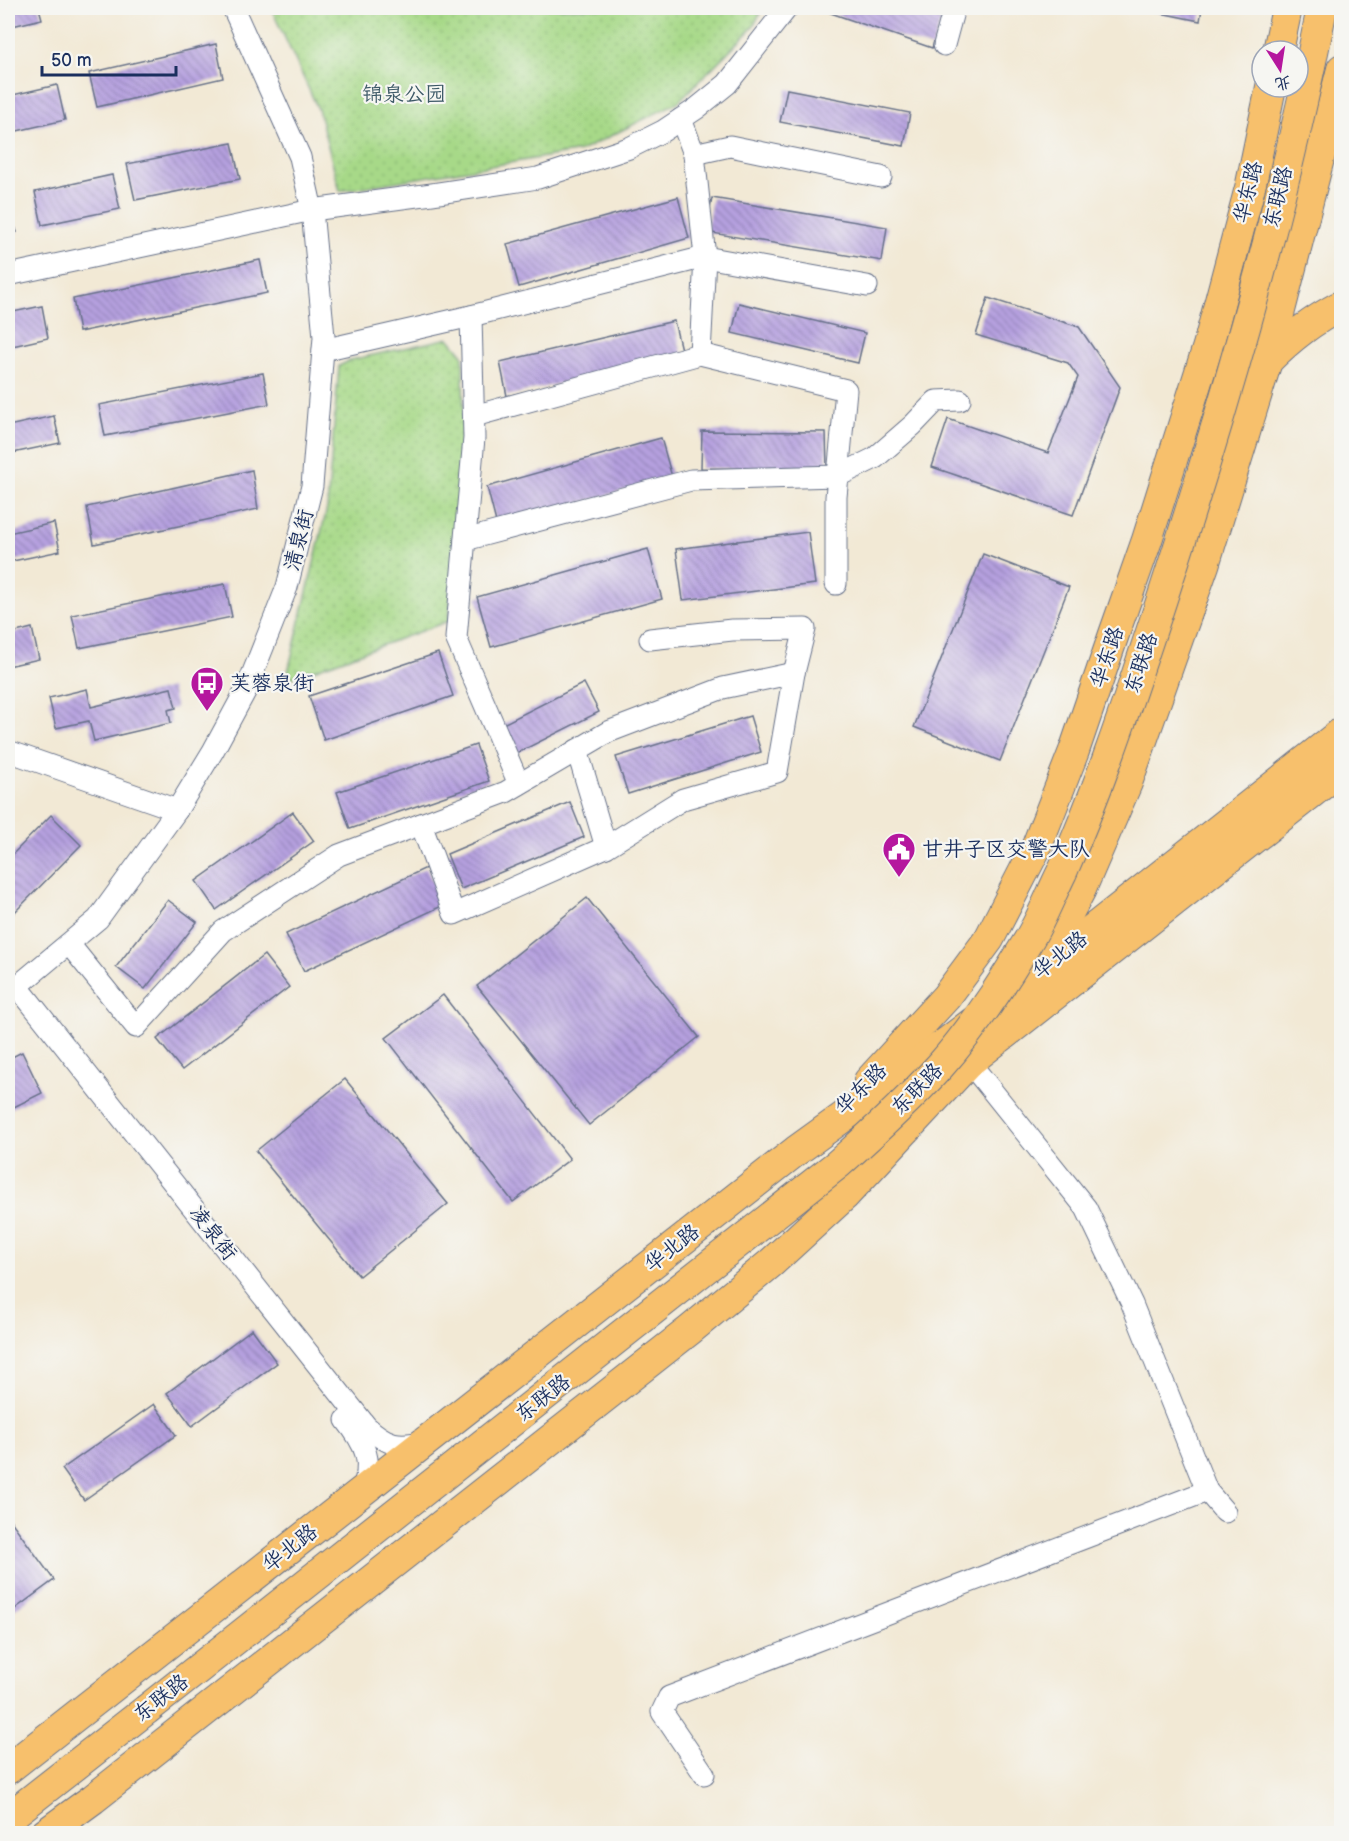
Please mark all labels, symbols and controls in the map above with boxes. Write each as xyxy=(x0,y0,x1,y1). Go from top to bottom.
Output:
scale bar xyxy=(42,39,176,77)
north arrow xyxy=(1250,39,1310,99)
text: 50 m xyxy=(51,50,92,71)
text: 北 xyxy=(1273,71,1293,93)
park label: 锦泉公园 xyxy=(362,82,446,107)
street label: 华东路 xyxy=(1228,158,1268,226)
street label: 东联路 xyxy=(1258,163,1298,231)
street label: 清泉街 xyxy=(279,506,319,574)
street label: 华东路 xyxy=(1085,623,1129,691)
street label: 东联路 xyxy=(1119,629,1163,697)
bus stop icon: 芙蓉泉街 xyxy=(189,665,225,712)
place label: 芙蓉泉街 xyxy=(230,671,314,696)
public building icon: 甘井子区交警大队 xyxy=(881,831,917,878)
place label: 甘井子区交警大队 xyxy=(922,837,1090,862)
street label: 华北路 xyxy=(1027,926,1093,984)
street label: 华东路 xyxy=(830,1058,892,1120)
street label: 东联路 xyxy=(886,1058,948,1120)
street label: 凌泉街 xyxy=(184,1200,242,1266)
street label: 华北路 xyxy=(639,1219,705,1277)
street label: 东联路 xyxy=(510,1369,576,1427)
street label: 华北路 xyxy=(257,1519,323,1577)
street label: 东联路 xyxy=(128,1669,194,1727)

